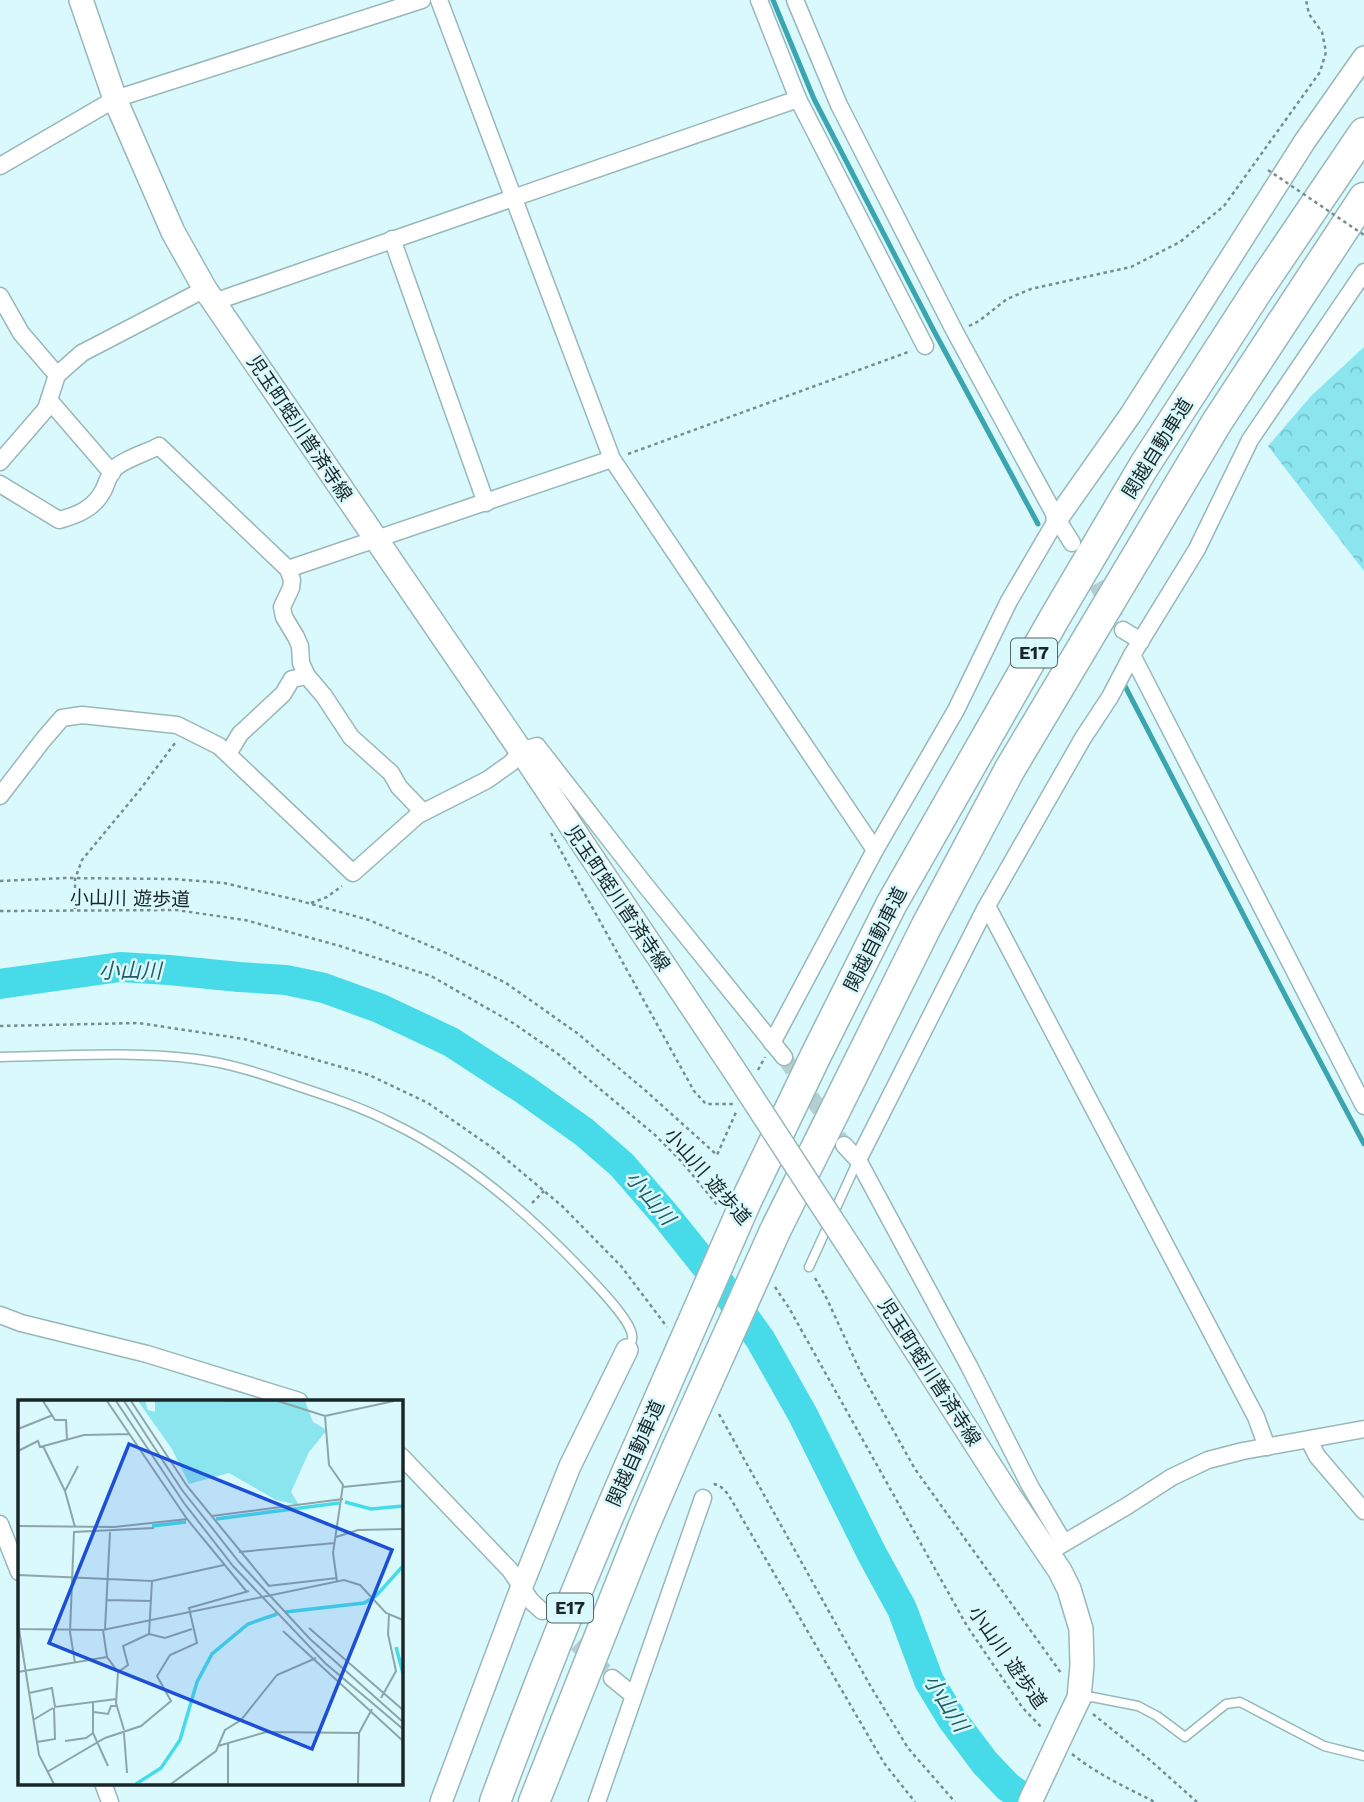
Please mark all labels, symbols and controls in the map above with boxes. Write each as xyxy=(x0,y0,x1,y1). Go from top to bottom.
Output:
street label: 児玉町蛭川普済寺線 xyxy=(242,351,357,506)
street label: 関越自動車道 xyxy=(1117,394,1197,503)
road number: E17 xyxy=(1011,638,1057,668)
street label: 児玉町蛭川普済寺線 xyxy=(560,821,675,976)
street label: 関越自動車道 xyxy=(839,883,912,995)
street label: 小山川 遊歩道 xyxy=(70,886,190,911)
water label: 小山川 xyxy=(99,958,163,983)
street label: 小山川 遊歩道 xyxy=(659,1123,756,1229)
water label: 小山川 xyxy=(621,1166,681,1231)
street label: 児玉町蛭川普済寺線 xyxy=(873,1294,986,1450)
street label: 関越自動車道 xyxy=(602,1396,669,1510)
inset map xyxy=(18,1400,402,1784)
road number: E17 xyxy=(547,1594,593,1623)
street label: 小山川 遊歩道 xyxy=(964,1601,1052,1713)
water label: 小山川 xyxy=(919,1669,975,1738)

